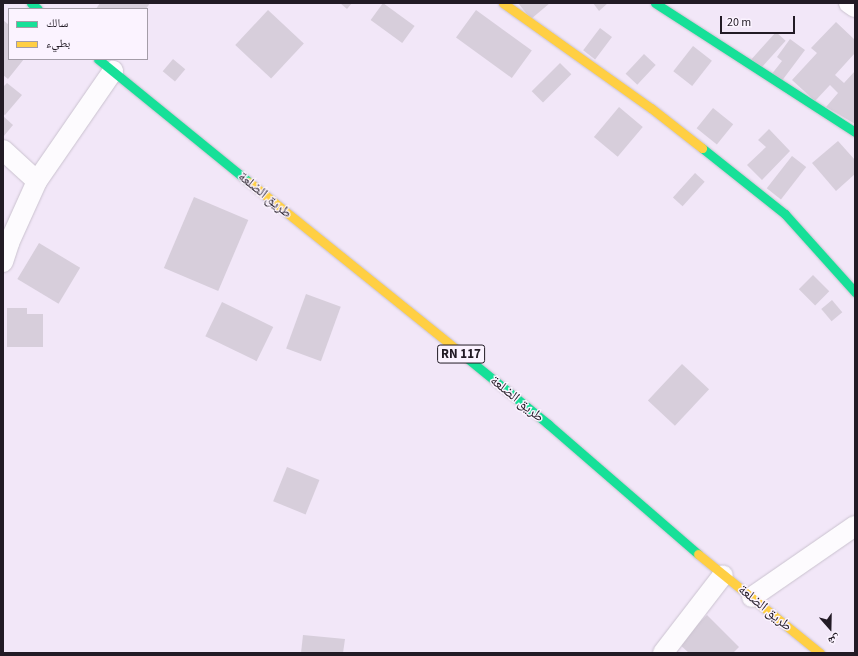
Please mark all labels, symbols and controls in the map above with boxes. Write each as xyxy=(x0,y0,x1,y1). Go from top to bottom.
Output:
legend xyxy=(8,8,148,60)
scale bar xyxy=(722,8,797,34)
text: 20 m xyxy=(727,14,751,31)
text: سالك xyxy=(46,15,68,32)
text: بطيء xyxy=(46,35,70,52)
street label: طريق الضلعة xyxy=(235,168,295,222)
road number: RN 117 xyxy=(437,343,485,365)
street label: طريق الضلعة xyxy=(487,372,547,426)
street label: طريق الضلعة xyxy=(735,581,795,635)
north arrow xyxy=(810,608,850,648)
text: ش xyxy=(826,631,842,649)

